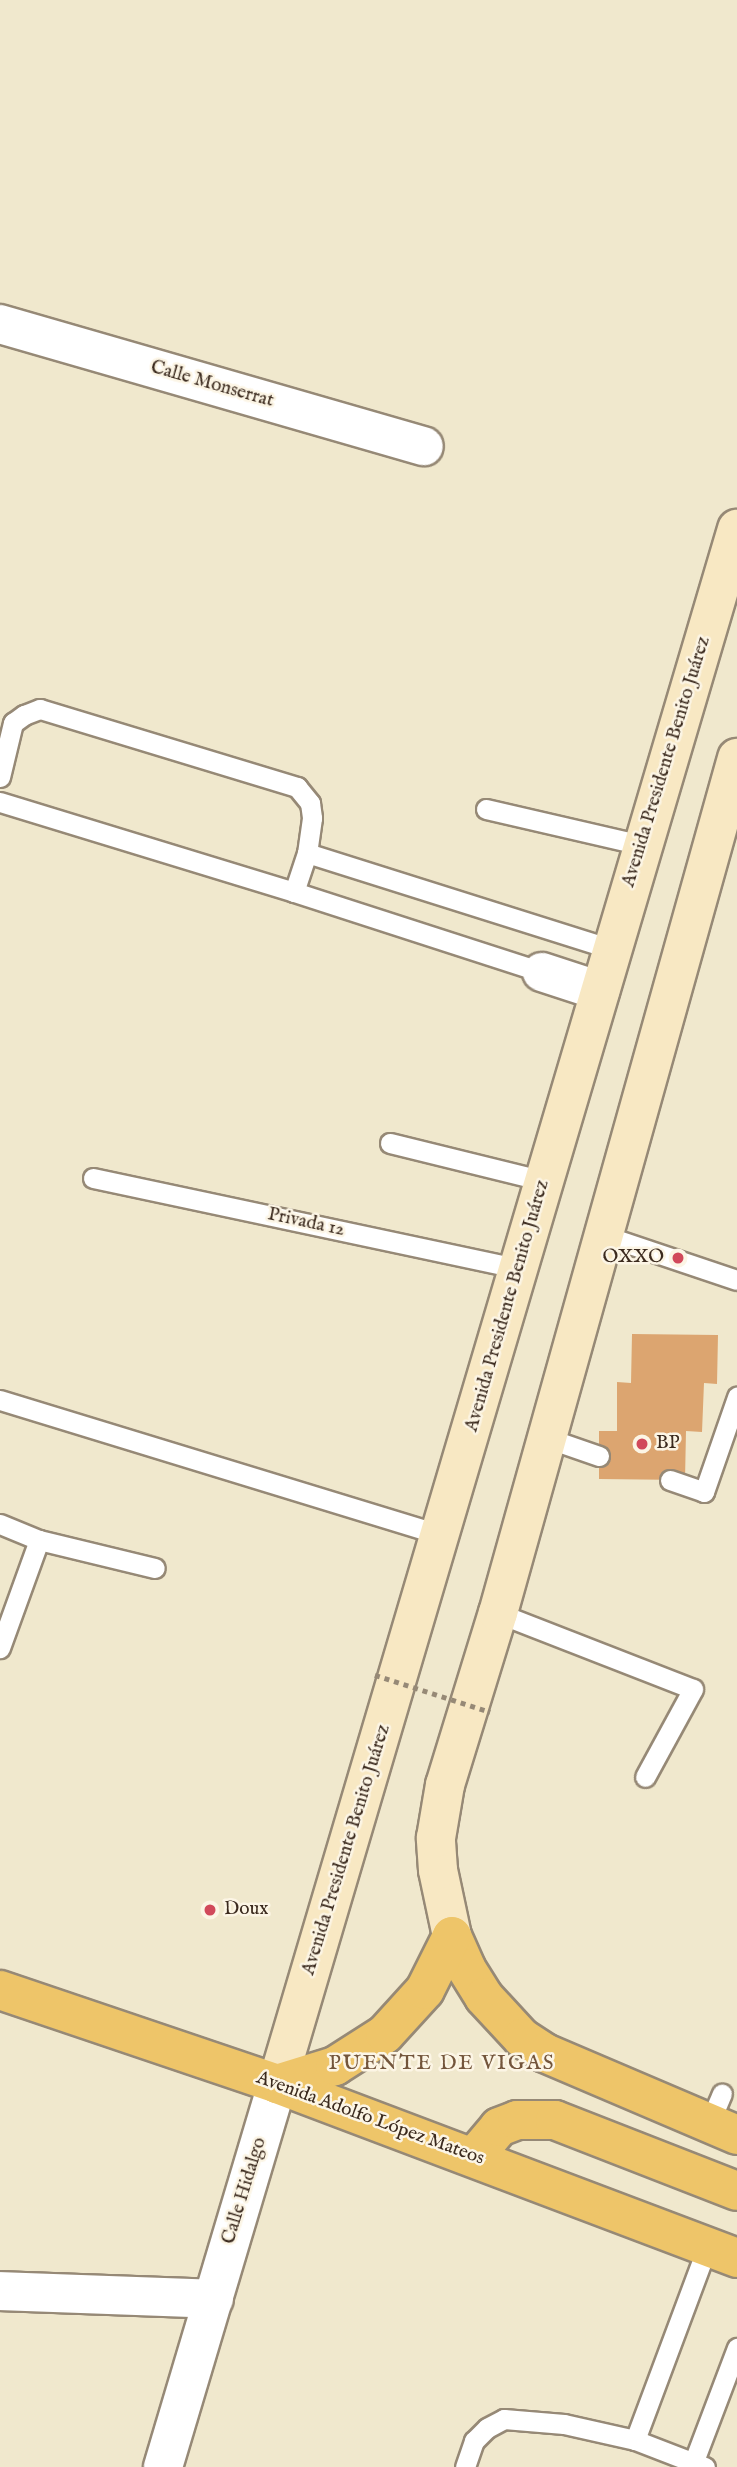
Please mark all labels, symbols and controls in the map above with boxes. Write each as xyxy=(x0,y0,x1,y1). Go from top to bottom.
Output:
street label: Calle Monserrat xyxy=(148,357,276,413)
street label: Avenida Presidente Benito Juárez xyxy=(618,634,716,890)
street label: Avenida Presidente Benito Juárez xyxy=(461,1177,555,1435)
street label: Privada 12 xyxy=(265,1204,347,1242)
place label: OXXO xyxy=(602,1247,664,1269)
marker: OXXO xyxy=(670,1250,686,1266)
place label: BP xyxy=(656,1433,679,1455)
marker: BP xyxy=(634,1436,650,1452)
street label: Avenida Presidente Benito Juárez xyxy=(298,1722,396,1978)
place label: Doux xyxy=(224,1899,269,1921)
marker: Doux xyxy=(202,1902,218,1918)
district label: PUENTE DE VIGAS xyxy=(330,2051,554,2077)
street label: Avenida Adolfo López Mateos xyxy=(253,2067,487,2171)
street label: Calle Hidalgo xyxy=(218,2135,272,2247)

